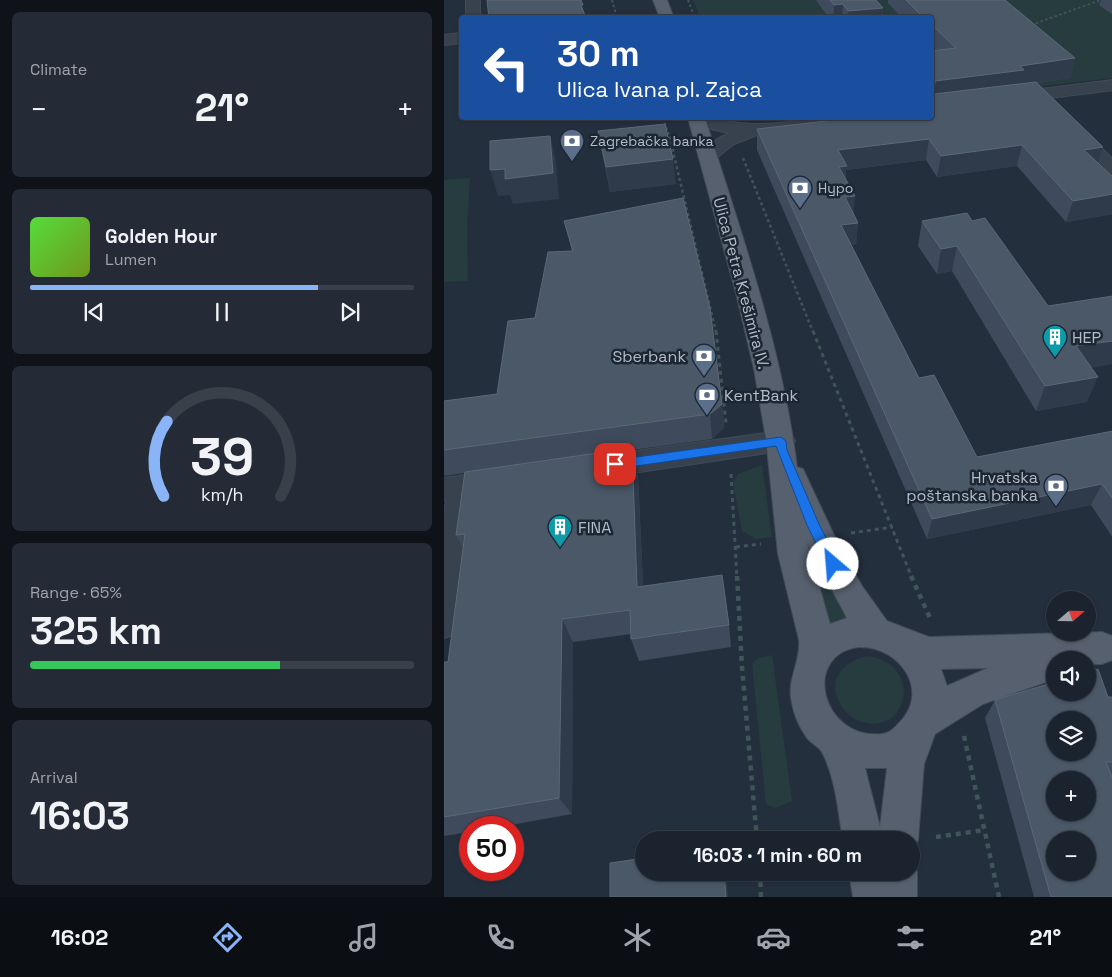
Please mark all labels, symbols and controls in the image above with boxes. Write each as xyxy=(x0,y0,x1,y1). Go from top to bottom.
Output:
text: 30 m xyxy=(557,32,640,76)
icon: left xyxy=(474,35,539,100)
text: Climate xyxy=(30,59,87,80)
text: Ulica Ivana pl. Zajca xyxy=(557,75,762,103)
text: 21° xyxy=(195,84,249,132)
text: − xyxy=(30,91,47,127)
text: + xyxy=(397,91,414,127)
bank icon: Zagrebačka banka xyxy=(559,128,585,162)
place label: Zagrebačka banka xyxy=(590,132,714,150)
bank icon: Hypo xyxy=(787,175,813,209)
place label: Hypo xyxy=(818,179,853,197)
street label: Ulica Petra Krešimira IV. xyxy=(708,195,775,371)
text: Golden Hour xyxy=(105,224,217,249)
text: Lumen xyxy=(105,249,157,270)
icon: previous xyxy=(80,298,108,326)
icon: pause xyxy=(208,298,236,326)
icon: next xyxy=(336,298,364,326)
building icon: HEP xyxy=(1042,324,1068,358)
place label: HEP xyxy=(1072,327,1102,348)
bank icon: Sberbank xyxy=(691,343,717,377)
place label: Sberbank xyxy=(612,346,686,367)
bank icon: KentBank xyxy=(694,382,720,416)
place label: KentBank xyxy=(724,385,798,406)
text: 39 xyxy=(190,424,254,490)
pin xyxy=(594,443,636,485)
icon: arrive xyxy=(601,450,629,478)
place label: Hrvatska poštanska banka xyxy=(906,467,1038,506)
bank icon: Hrvatska poštanska banka xyxy=(1043,473,1069,507)
text: km/h xyxy=(201,483,243,506)
building icon: FINA xyxy=(547,514,573,548)
place label: FINA xyxy=(578,517,611,538)
position arrow xyxy=(806,537,858,589)
text: Range · 65% xyxy=(30,582,122,603)
north arrow xyxy=(1046,591,1096,641)
map controls xyxy=(1046,591,1096,881)
text: 325 km xyxy=(30,607,162,655)
button: sound xyxy=(1046,651,1096,701)
button: layers xyxy=(1046,711,1096,761)
text: Arrival xyxy=(30,767,78,788)
button: + xyxy=(1046,771,1096,821)
text: 16:03 xyxy=(30,792,130,840)
speed limit sign: 50 xyxy=(459,816,524,881)
button: − xyxy=(1046,831,1096,881)
text: 16:03 · 1 min · 60 m xyxy=(693,843,862,868)
icon: directions xyxy=(210,920,245,955)
icon: music xyxy=(346,920,381,955)
icon: phone xyxy=(483,920,518,955)
icon: climate xyxy=(620,920,655,955)
icon: car xyxy=(756,920,791,955)
icon: filters xyxy=(893,920,928,955)
text: 16:02 xyxy=(51,923,108,951)
text: 21° xyxy=(1029,923,1061,951)

